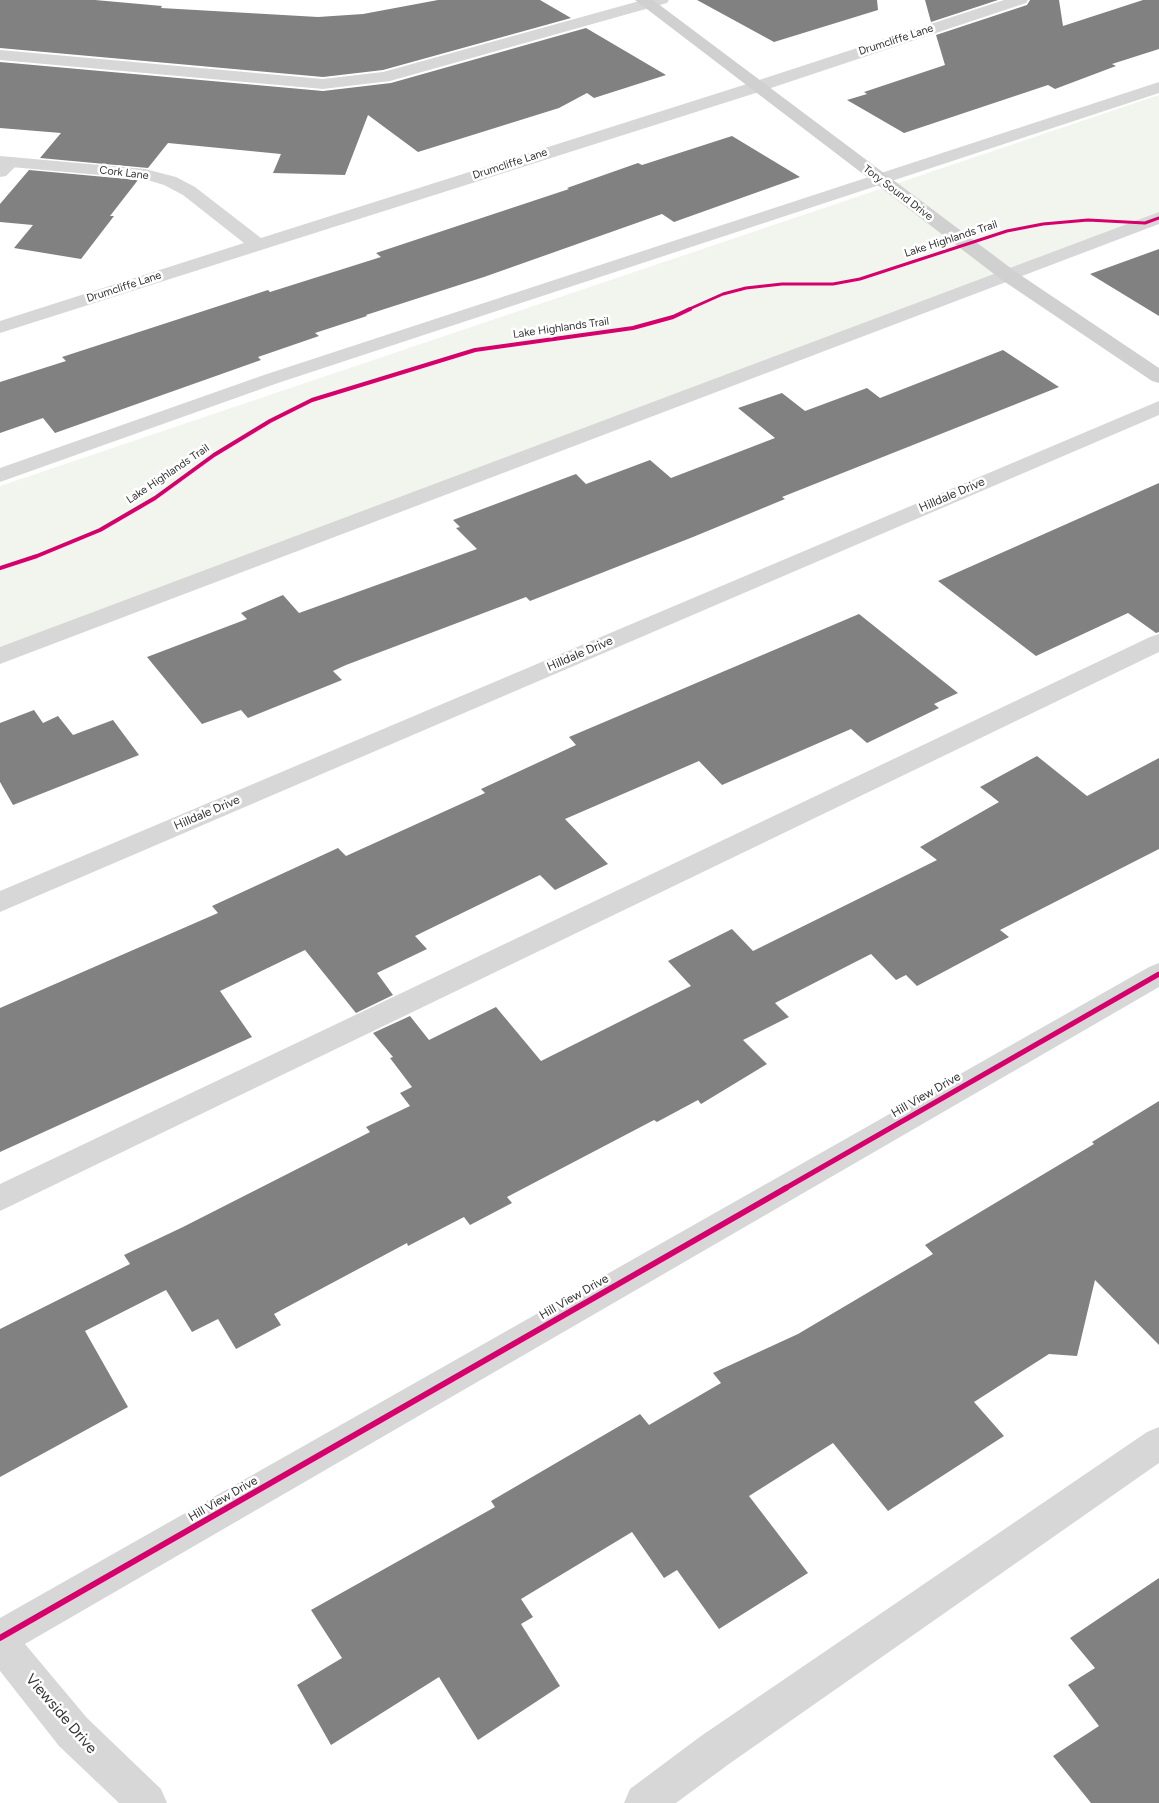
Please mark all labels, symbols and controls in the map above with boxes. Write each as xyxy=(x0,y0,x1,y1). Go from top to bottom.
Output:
street label: Drumcliffe Lane xyxy=(857,22,935,58)
street label: Drumcliffe Lane xyxy=(471,146,549,182)
street label: Tory Sound Drive xyxy=(860,162,936,224)
street label: Cork Lane xyxy=(99,163,149,183)
street label: Lake Highlands Trail xyxy=(903,218,999,260)
street label: Drumcliffe Lane xyxy=(85,269,163,305)
street label: Lake Highlands Trail xyxy=(512,315,610,341)
street label: Lake Highlands Trail xyxy=(124,441,212,507)
street label: Hilldale Drive xyxy=(917,475,987,515)
street label: Hilldale Drive xyxy=(545,634,615,674)
street label: Hilldale Drive xyxy=(172,793,242,833)
street label: Hill View Drive xyxy=(889,1069,963,1121)
street label: Hill View Drive xyxy=(537,1271,611,1323)
street label: Hill View Drive xyxy=(186,1473,260,1525)
street label: Viewside Drive xyxy=(22,1671,100,1757)

